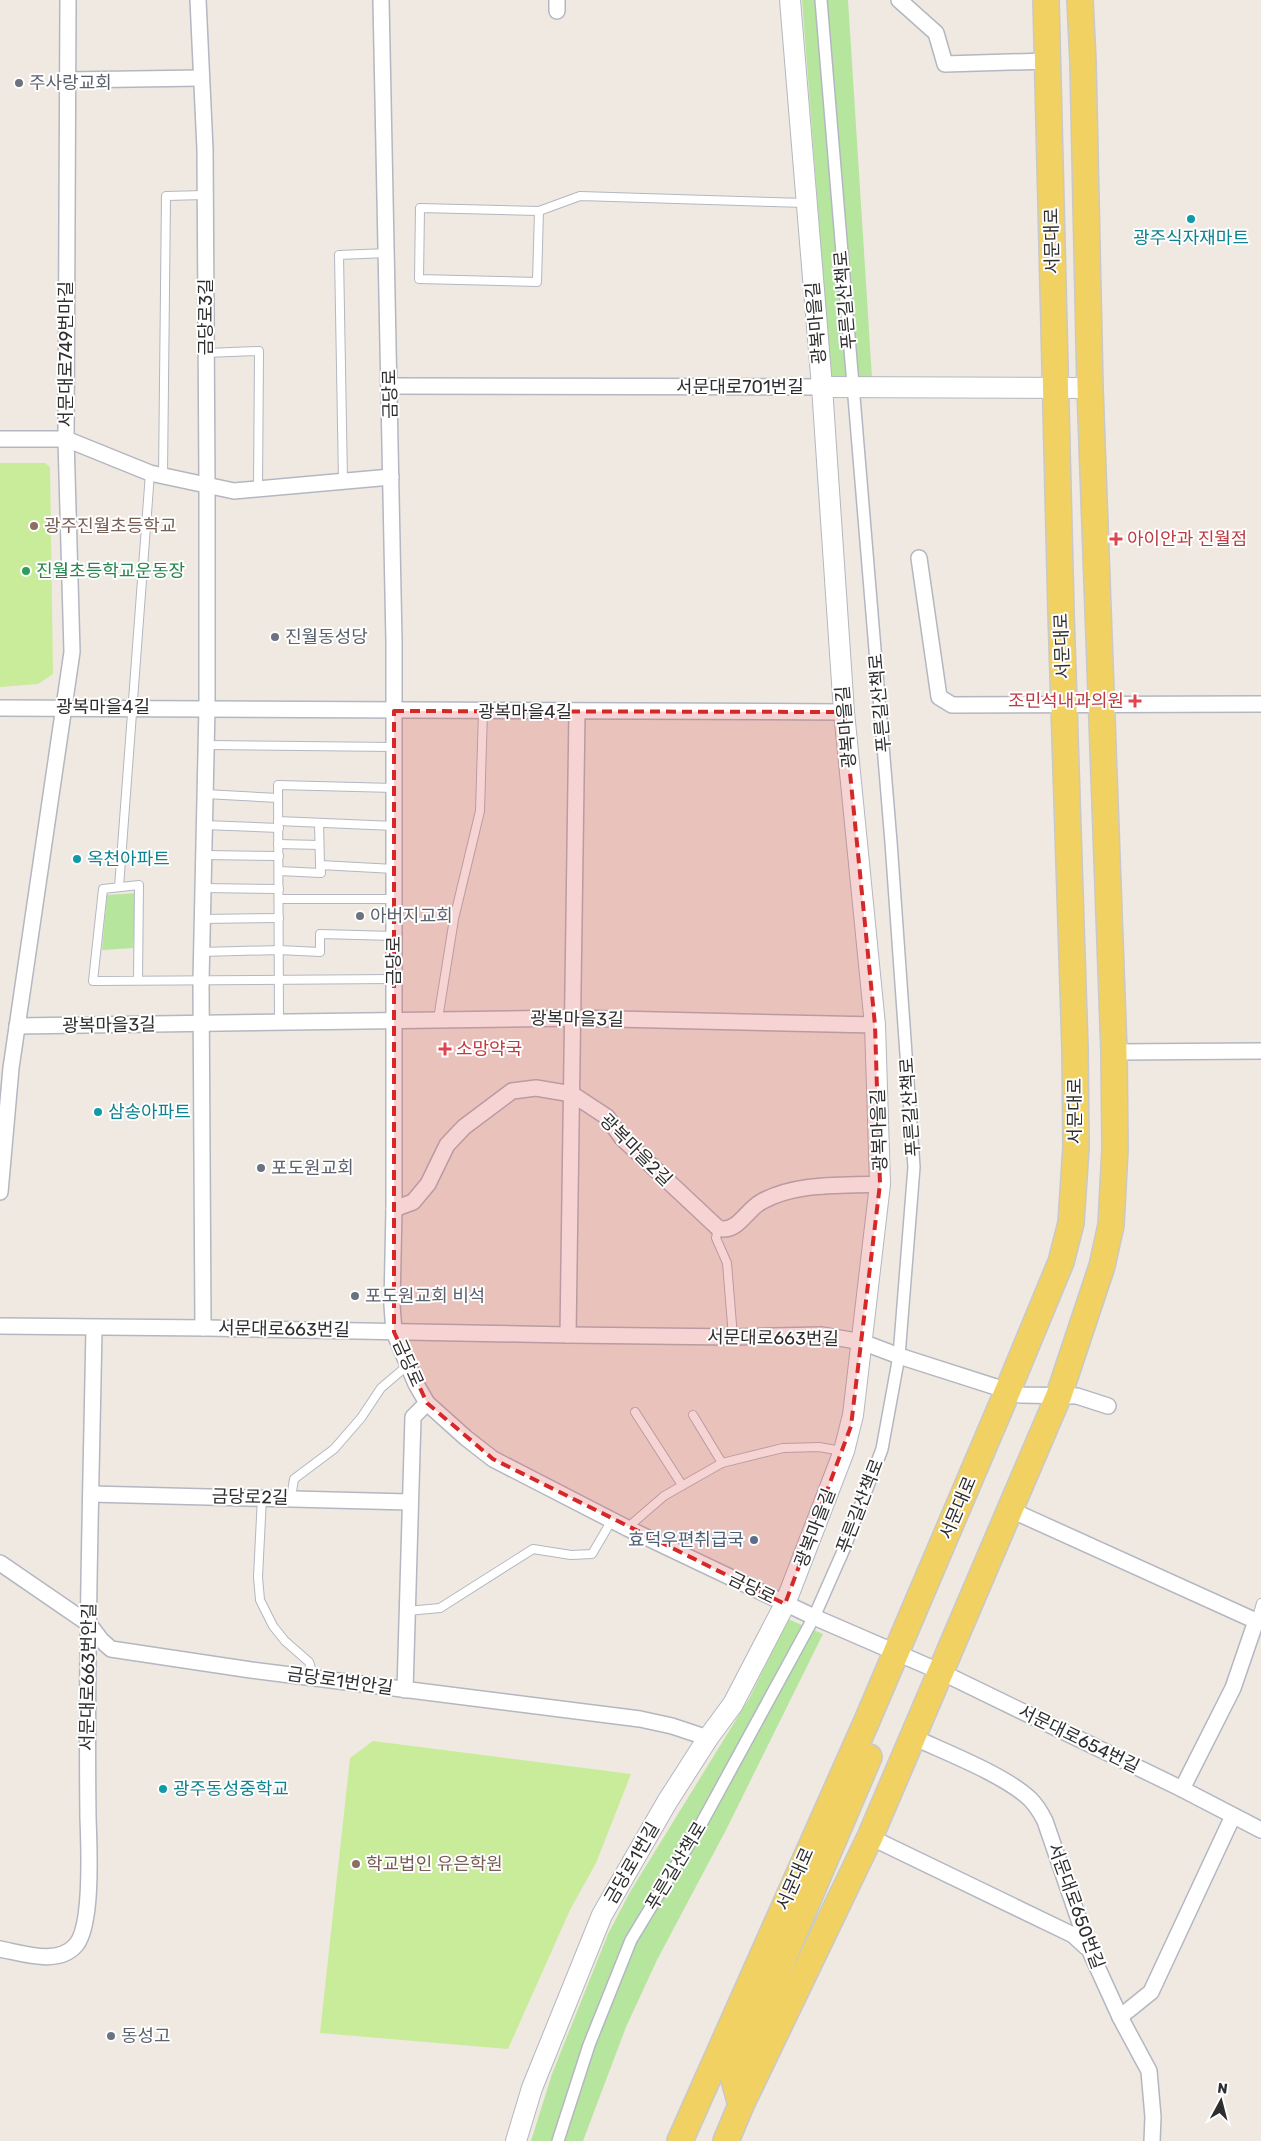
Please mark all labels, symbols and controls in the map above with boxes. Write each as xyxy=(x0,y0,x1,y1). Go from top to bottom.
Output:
place label: 주사랑교회 xyxy=(29,72,112,94)
marker: 주사랑교회 xyxy=(13,77,25,89)
street label: 서문대로 xyxy=(1040,208,1064,274)
marker: 광주식자재마트 xyxy=(1185,213,1197,225)
place label: 광주식자재마트 xyxy=(1133,227,1249,249)
street label: 푸른길산책로 xyxy=(830,250,860,350)
street label: 금당로3길 xyxy=(195,278,217,356)
street label: 서문대로749번마길 xyxy=(55,281,77,427)
street label: 광복마을길 xyxy=(801,281,831,365)
street label: 금당로 xyxy=(379,369,401,419)
street label: 서문대로701번길 xyxy=(676,376,804,398)
place label: 광주진월초등학교 xyxy=(44,515,176,537)
marker: 광주진월초등학교 xyxy=(28,520,40,532)
place label: 아이안과 진월점 xyxy=(1127,528,1247,550)
marker: 아이안과 진월점 xyxy=(1109,532,1123,546)
place label: 진월초등학교운동장 xyxy=(36,560,185,582)
marker: 진월초등학교운동장 xyxy=(20,565,32,577)
street label: 서문대로 xyxy=(1050,613,1074,679)
place label: 진월동성당 xyxy=(285,626,368,648)
marker: 진월동성당 xyxy=(269,631,281,643)
street label: 푸른길산책로 xyxy=(865,653,895,753)
street label: 광복마을길 xyxy=(831,685,861,769)
place label: 조민석내과의원 xyxy=(1008,690,1124,712)
marker: 조민석내과의원 xyxy=(1128,694,1142,708)
street label: 광복마을4길 xyxy=(56,696,150,718)
street label: 광복마을4길 xyxy=(478,701,572,723)
place label: 옥천아파트 xyxy=(87,848,170,870)
marker: 옥천아파트 xyxy=(71,853,83,865)
place label: 아버지교회 xyxy=(370,905,453,927)
marker: 아버지교회 xyxy=(354,910,366,922)
street label: 금당로 xyxy=(383,936,405,986)
street label: 광복마을3길 xyxy=(530,1007,624,1031)
street label: 광복마을3길 xyxy=(62,1013,156,1037)
place label: 소망약국 xyxy=(456,1038,522,1060)
marker: 소망약국 xyxy=(438,1042,452,1056)
street label: 푸른길산책로 xyxy=(896,1057,924,1157)
street label: 서문대로 xyxy=(1064,1078,1086,1144)
street label: 광복마을길 xyxy=(867,1088,891,1172)
place label: 삼송아파트 xyxy=(108,1101,191,1123)
marker: 삼송아파트 xyxy=(92,1106,104,1118)
street label: 광복마을2길 xyxy=(595,1109,677,1191)
place label: 포도원교회 xyxy=(271,1157,354,1179)
marker: 포도원교회 xyxy=(255,1162,267,1174)
place label: 포도원교회 비석 xyxy=(365,1285,485,1307)
marker: 포도원교회 비석 xyxy=(349,1290,361,1302)
street label: 서문대로663번길 xyxy=(218,1317,350,1341)
street label: 서문대로663번길 xyxy=(707,1326,839,1350)
street label: 금당로 xyxy=(388,1336,428,1390)
street label: 푸른길산책로 xyxy=(832,1456,888,1556)
street label: 서문대로 xyxy=(935,1473,981,1543)
street label: 금당로2길 xyxy=(211,1485,289,1509)
street label: 광복마을길 xyxy=(790,1485,840,1571)
place label: 효덕우편취급국 xyxy=(628,1529,744,1551)
marker: 효덕우편취급국 xyxy=(748,1534,760,1546)
street label: 금당로 xyxy=(725,1567,779,1609)
street label: 서문대로663번안길 xyxy=(76,1603,100,1751)
street label: 금당로1번안길 xyxy=(285,1663,395,1699)
street label: 서문대로654번길 xyxy=(1015,1700,1143,1778)
place label: 광주동성중학교 xyxy=(173,1778,289,1800)
marker: 광주동성중학교 xyxy=(157,1783,169,1795)
street label: 금당로1번길 xyxy=(600,1818,664,1908)
street label: 푸른길산책로 xyxy=(641,1818,711,1914)
street label: 서문대로650번길 xyxy=(1043,1840,1109,1972)
street label: 서문대로 xyxy=(771,1844,819,1914)
place label: 학교법인 유은학원 xyxy=(366,1853,503,1875)
marker: 학교법인 유은학원 xyxy=(350,1858,362,1870)
place label: 동성고 xyxy=(121,2025,171,2047)
marker: 동성고 xyxy=(105,2030,117,2042)
north arrow xyxy=(1196,2076,1246,2126)
text: N xyxy=(1216,2080,1229,2098)

